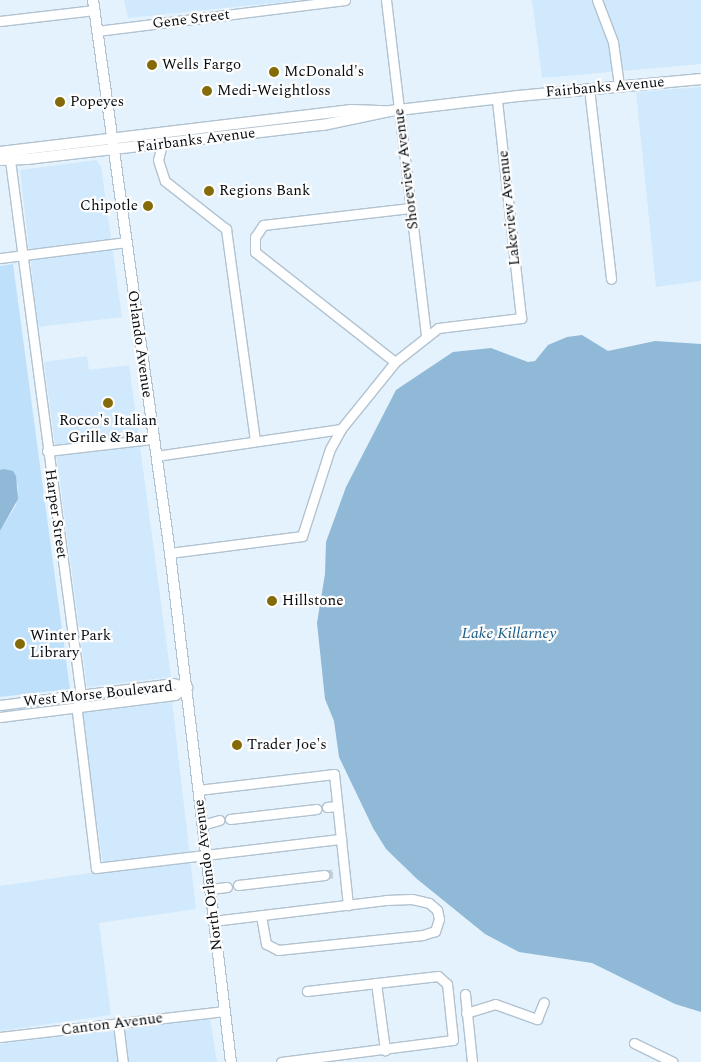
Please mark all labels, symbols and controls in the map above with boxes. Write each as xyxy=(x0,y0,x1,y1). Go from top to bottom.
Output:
street label: Gene Street xyxy=(151,5,231,33)
place label: Wells Fargo xyxy=(162,56,241,74)
marker: Wells Fargo xyxy=(146,59,158,71)
place label: McDonald's xyxy=(284,63,364,81)
marker: McDonald's xyxy=(268,66,280,78)
street label: Fairbanks Avenue xyxy=(545,73,665,101)
place label: Medi-Weightloss xyxy=(217,82,331,100)
marker: Medi-Weightloss xyxy=(201,85,213,97)
place label: Popeyes xyxy=(70,93,124,111)
marker: Popeyes xyxy=(54,96,66,108)
street label: Shoreview Avenue xyxy=(390,107,422,231)
street label: Fairbanks Avenue xyxy=(136,124,256,156)
street label: Lakeview Avenue xyxy=(494,149,524,267)
place label: Regions Bank xyxy=(219,182,310,200)
marker: Regions Bank xyxy=(203,185,215,197)
place label: Chipotle xyxy=(80,197,138,215)
marker: Chipotle xyxy=(142,200,154,212)
street label: Orlando Avenue xyxy=(124,289,156,399)
marker: Rocco's Italian Grille & Bar xyxy=(102,397,114,409)
place label: Rocco's Italian Grille & Bar xyxy=(59,411,157,446)
street label: Harper Street xyxy=(41,468,71,560)
place label: Hillstone xyxy=(282,592,343,610)
marker: Hillstone xyxy=(266,595,278,607)
water label: Lake Killarney xyxy=(461,623,557,643)
place label: Winter Park Library xyxy=(30,626,111,661)
marker: Winter Park Library xyxy=(14,638,26,650)
street label: West Morse Boulevard xyxy=(22,677,174,711)
place label: Trader Joe's xyxy=(247,736,327,754)
marker: Trader Joe's xyxy=(231,739,243,751)
street label: North Orlando Avenue xyxy=(190,798,226,952)
street label: Canton Avenue xyxy=(60,1009,164,1039)

